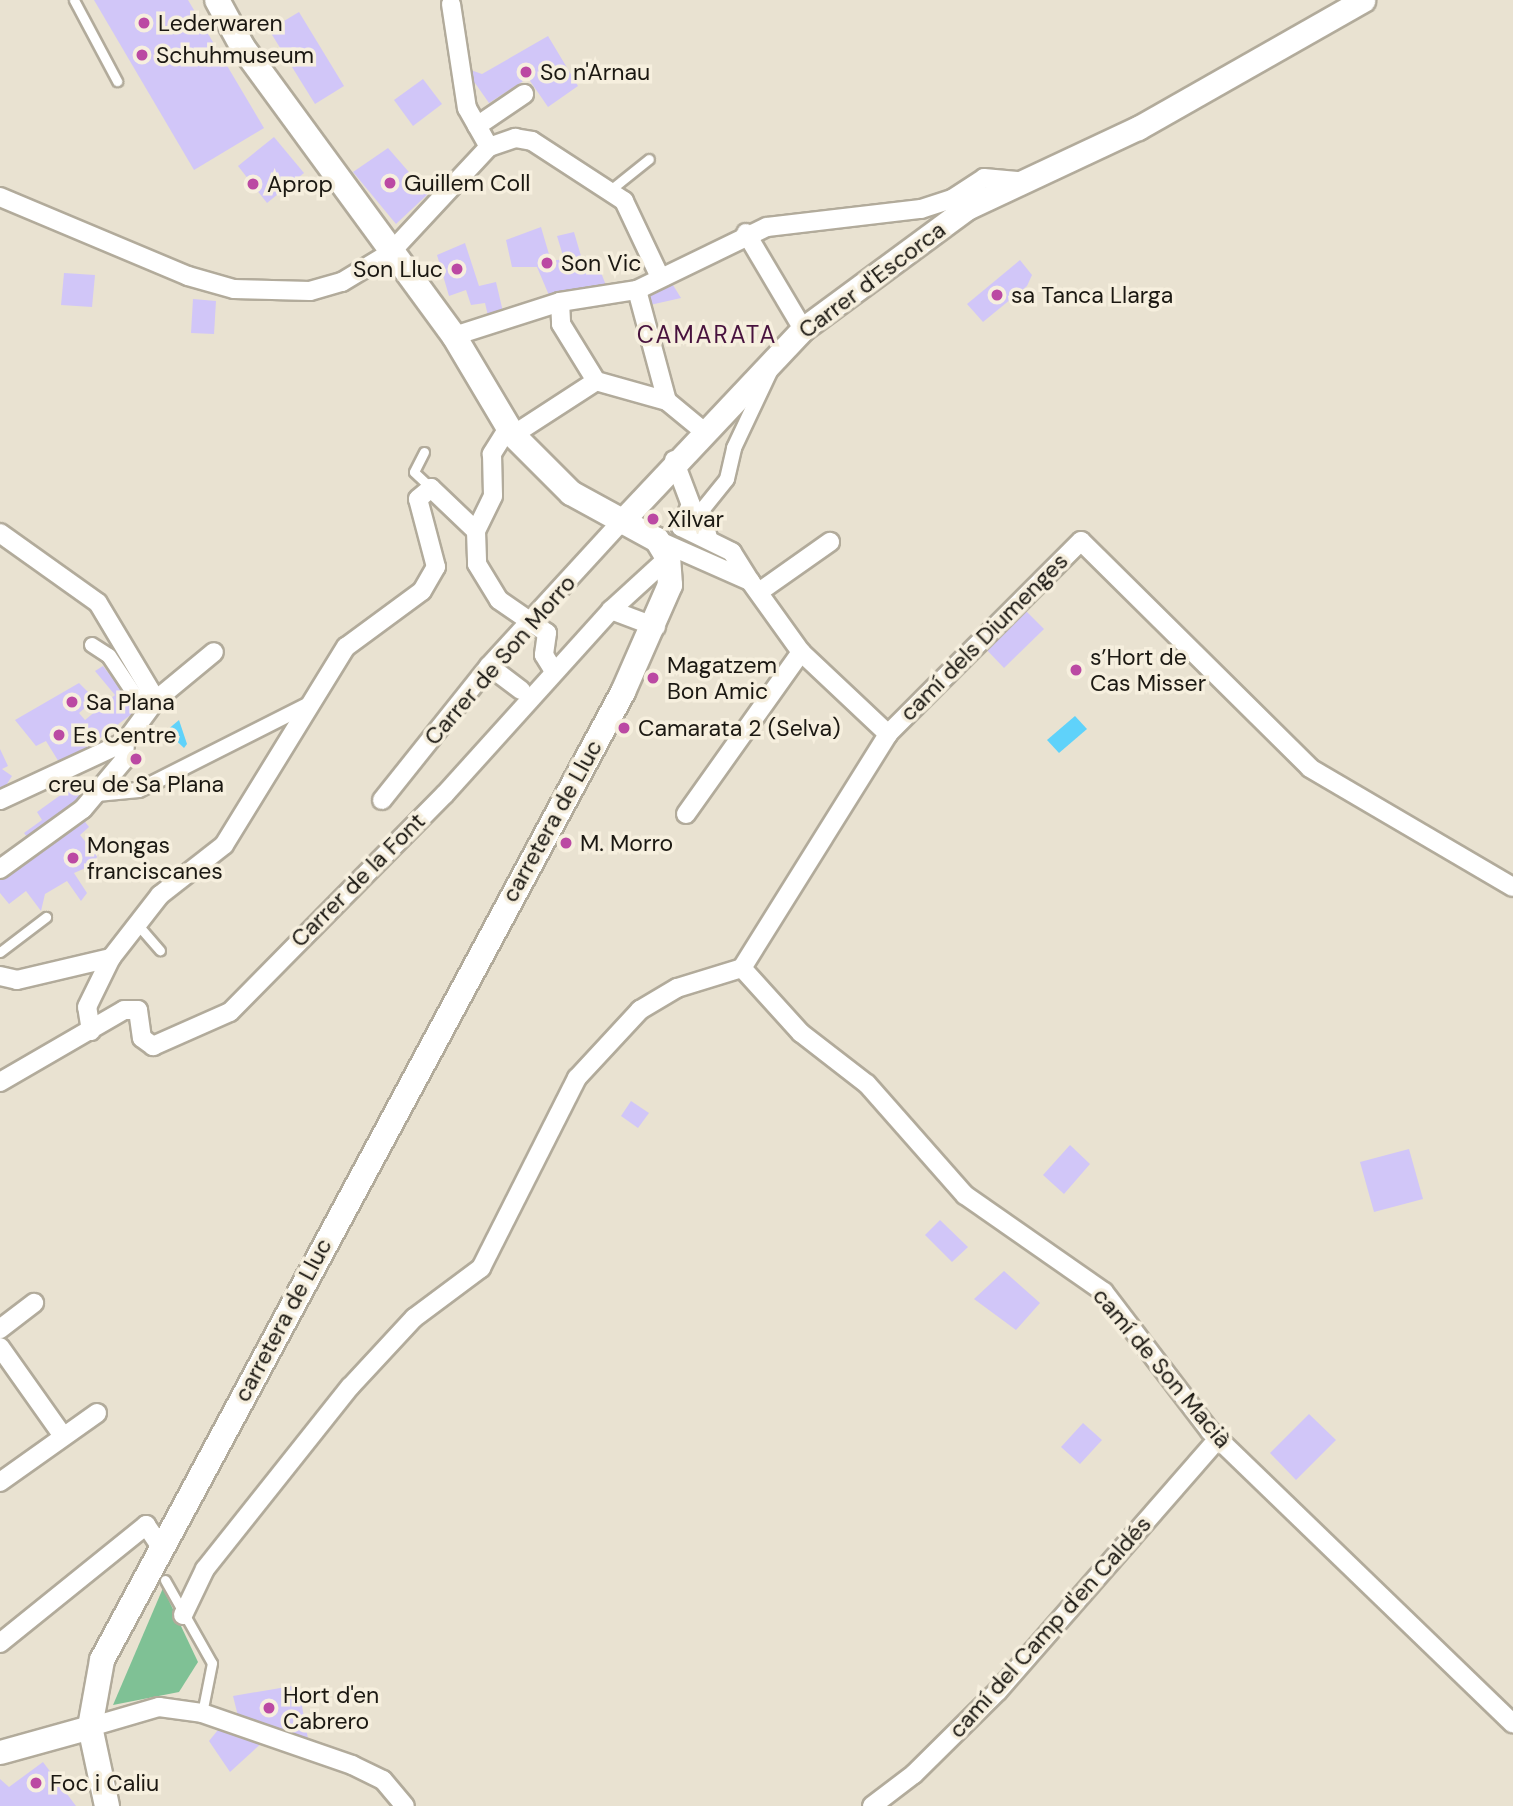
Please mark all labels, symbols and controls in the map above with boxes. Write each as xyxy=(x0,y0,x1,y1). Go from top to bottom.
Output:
place label: Lederwaren xyxy=(158,9,283,37)
marker: Lederwaren xyxy=(136,15,152,31)
place label: Schuhmuseum xyxy=(156,41,314,69)
marker: Schuhmuseum xyxy=(134,47,150,63)
place label: So n'Arnau xyxy=(540,58,650,86)
marker: So n'Arnau xyxy=(518,64,534,80)
place label: Guillem Coll xyxy=(404,169,530,197)
place label: Aprop xyxy=(267,170,333,198)
marker: Guillem Coll xyxy=(382,175,398,191)
marker: Aprop xyxy=(245,176,261,192)
street label: Carrer d'Escorca xyxy=(793,216,951,344)
place label: Son Vic xyxy=(561,249,641,277)
place label: Son Lluc xyxy=(353,255,443,283)
marker: Son Vic xyxy=(539,255,555,271)
marker: Son Lluc xyxy=(449,261,465,277)
place label: sa Tanca Llarga xyxy=(1011,281,1173,309)
marker: sa Tanca Llarga xyxy=(989,287,1005,303)
district label: CAMARATA xyxy=(638,321,776,349)
place label: Xilvar xyxy=(667,505,724,533)
marker: Xilvar xyxy=(645,511,661,527)
street label: camí dels Diumenges xyxy=(894,547,1074,727)
street label: Carrer de Son Morro xyxy=(419,569,581,751)
place label: s’Hort de Cas Misser xyxy=(1090,643,1206,697)
place label: Magatzem Bon Amic xyxy=(667,651,777,705)
marker: s’Hort de Cas Misser xyxy=(1068,662,1084,678)
marker: Magatzem Bon Amic xyxy=(645,670,661,686)
place label: Sa Plana xyxy=(86,688,175,716)
marker: Sa Plana xyxy=(64,694,80,710)
place label: Camarata 2 (Selva) xyxy=(638,714,840,742)
marker: Camarata 2 (Selva) xyxy=(616,720,632,736)
place label: Es Centre xyxy=(73,721,177,749)
marker: Es Centre xyxy=(51,727,67,743)
street label: carretera de Lluc xyxy=(496,735,608,907)
marker: creu de Sa Plana xyxy=(128,751,144,767)
place label: creu de Sa Plana xyxy=(48,770,224,798)
street label: Carrer de la Font xyxy=(285,807,431,953)
place label: M. Morro xyxy=(580,829,673,857)
place label: Mongas franciscanes xyxy=(87,831,223,885)
marker: M. Morro xyxy=(558,835,574,851)
marker: Mongas franciscanes xyxy=(65,850,81,866)
street label: carretera de Lluc xyxy=(228,1234,338,1406)
street label: camí de Son Macià xyxy=(1087,1282,1237,1454)
street label: camí del Camp d'en Caldés xyxy=(943,1510,1157,1744)
place label: Hort d'en Cabrero xyxy=(283,1681,379,1735)
marker: Hort d'en Cabrero xyxy=(261,1700,277,1716)
place label: Foc i Caliu xyxy=(50,1769,159,1797)
marker: Foc i Caliu xyxy=(28,1775,44,1791)

